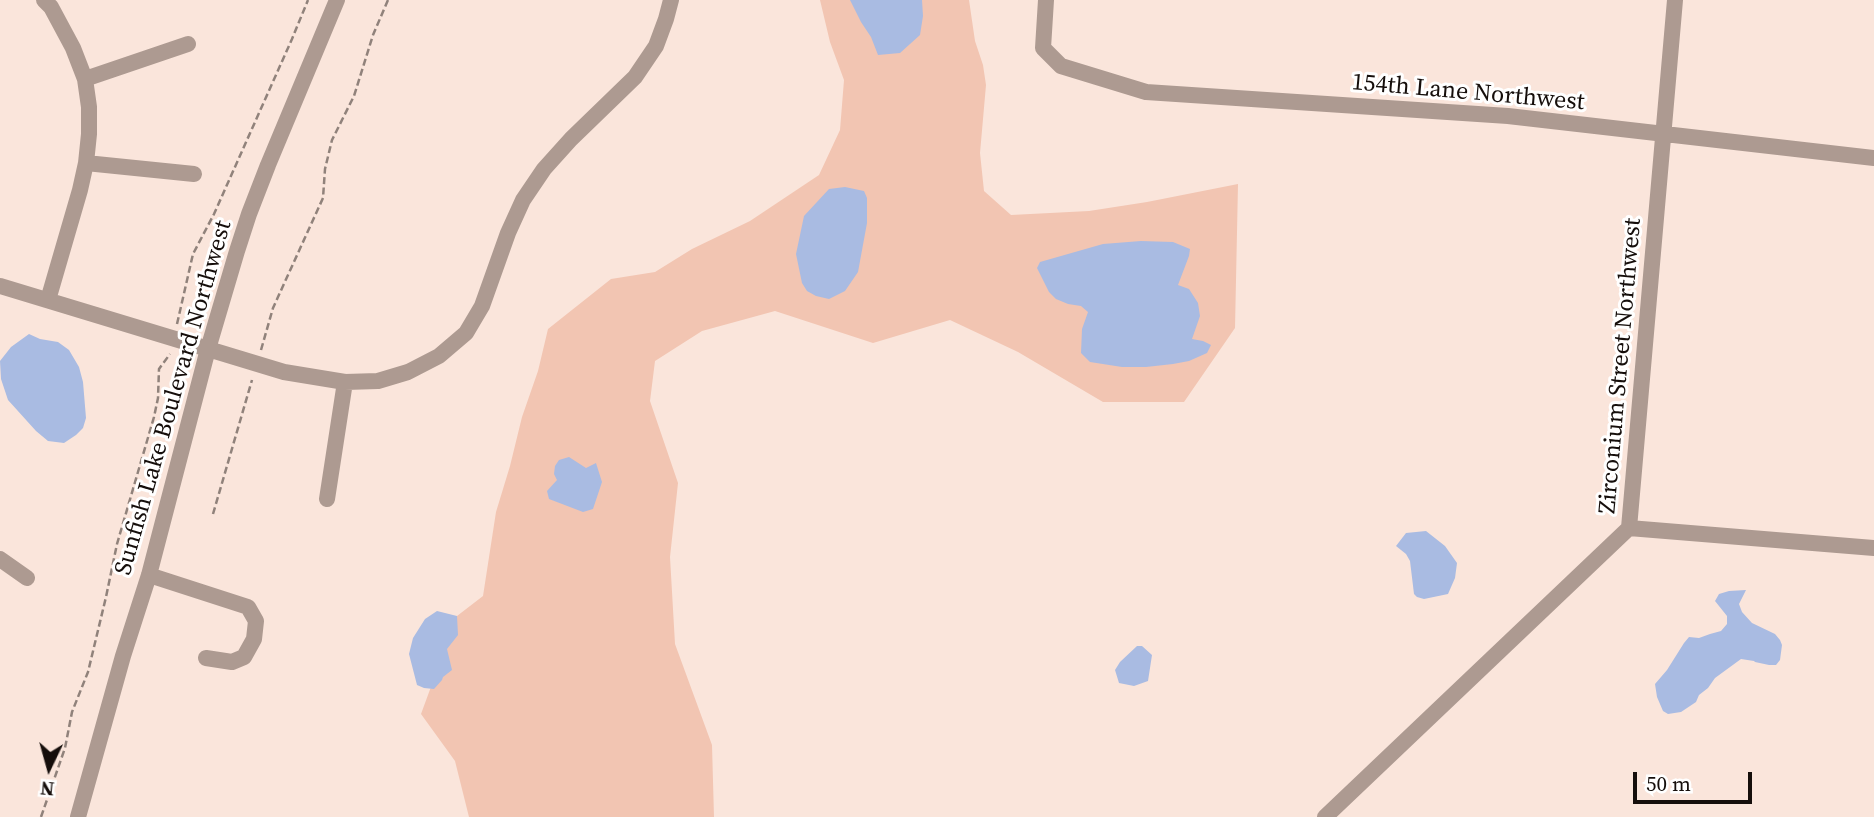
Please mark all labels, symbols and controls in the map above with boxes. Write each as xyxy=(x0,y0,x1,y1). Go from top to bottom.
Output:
street label: 154th Lane Northwest xyxy=(1350,68,1586,118)
street label: Sunfish Lake Boulevard Northwest xyxy=(110,217,238,579)
street label: Zirconium Street Northwest xyxy=(1594,217,1648,515)
north arrow xyxy=(14,733,84,803)
scale bar xyxy=(1636,758,1755,802)
text: 50 m xyxy=(1646,769,1691,798)
text: N xyxy=(39,775,55,802)

